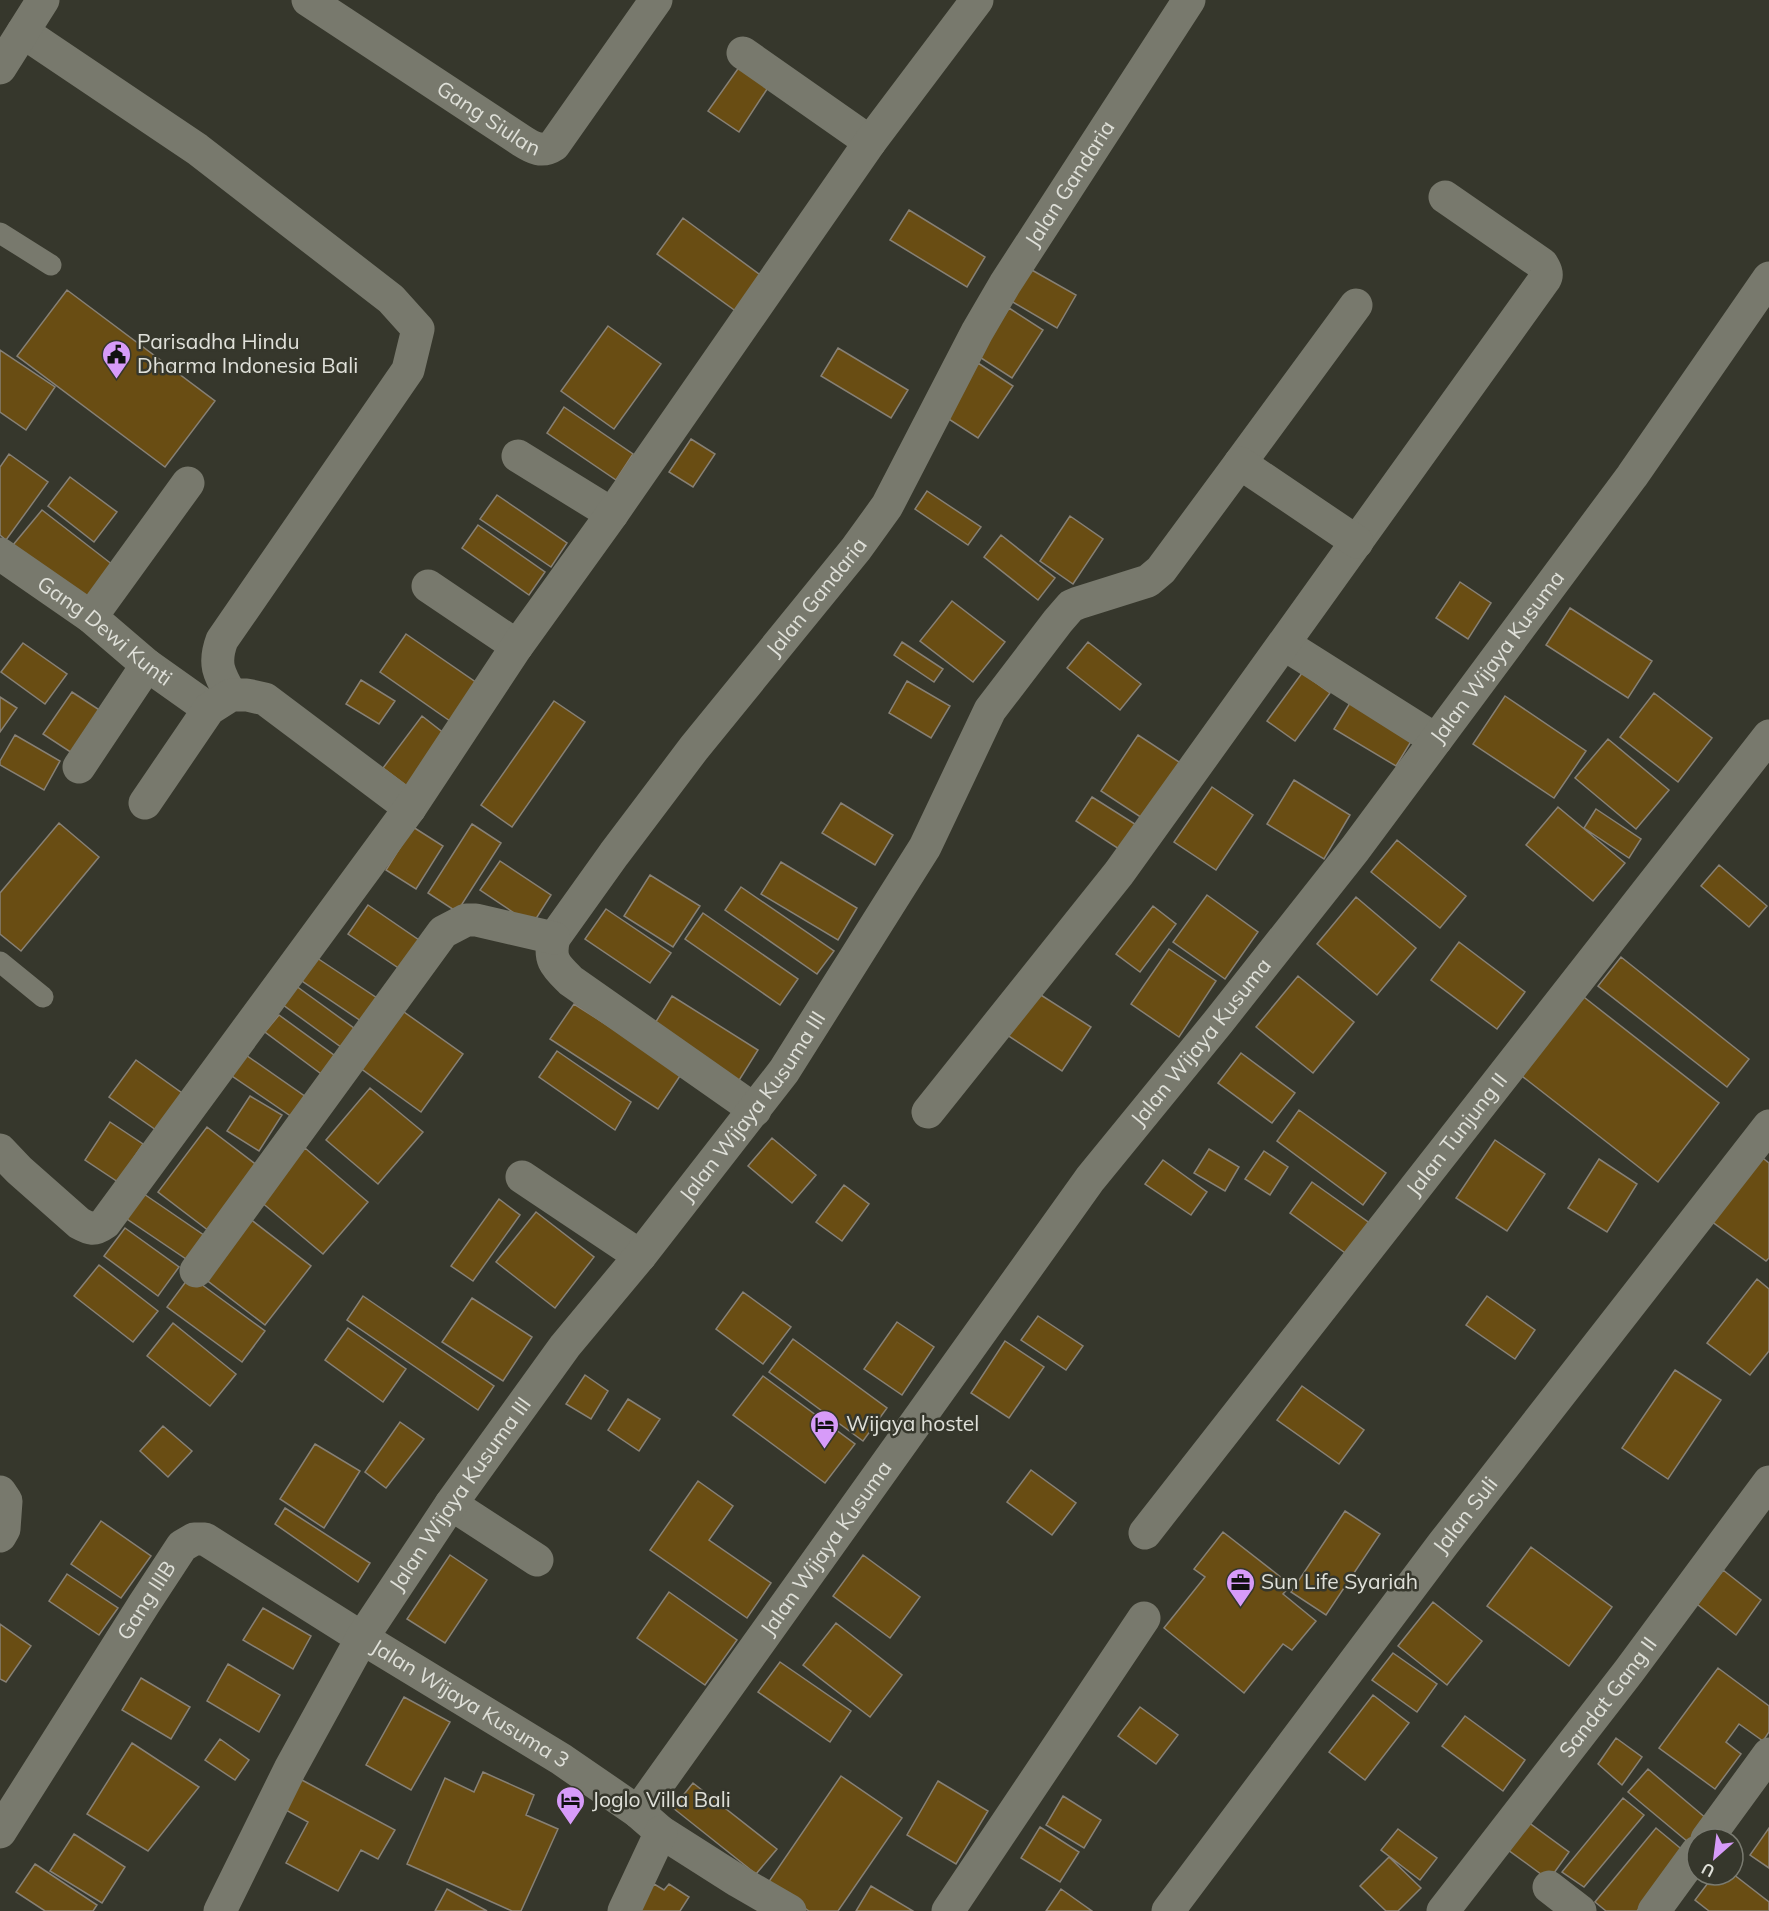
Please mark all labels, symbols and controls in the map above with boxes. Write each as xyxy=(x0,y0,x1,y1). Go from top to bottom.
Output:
street label: Gang Siulan xyxy=(432,75,544,161)
street label: Jalan Gandaria xyxy=(1019,115,1120,251)
place label: Parisadha Hindu Dharma Indonesia Bali xyxy=(137,328,358,378)
public building icon: Parisadha Hindu Dharma Indonesia Bali xyxy=(100,338,132,380)
street label: Jalan Gandaria xyxy=(760,532,872,661)
street label: Jalan Wijaya Kusuma xyxy=(1424,565,1569,748)
street label: Gang Dewi Kunti xyxy=(33,570,178,691)
street label: Jalan Wijaya Kusuma xyxy=(1125,952,1276,1131)
street label: Jalan Wijaya Kusuma III xyxy=(673,1006,830,1206)
street label: Jalan Tunjung II xyxy=(1400,1067,1512,1201)
street label: Jalan Wijaya Kusuma III xyxy=(383,1392,536,1596)
hotel icon: Wijaya hostel xyxy=(809,1408,841,1450)
place label: Wijaya hostel xyxy=(846,1410,979,1436)
street label: Jalan Wijaya Kusuma xyxy=(754,1455,897,1640)
street label: Jalan Suli xyxy=(1427,1471,1503,1558)
street label: Gang IIIB xyxy=(111,1555,181,1644)
office icon: Sun Life Syariah xyxy=(1224,1566,1256,1608)
place label: Sun Life Syariah xyxy=(1261,1568,1418,1594)
street label: Sandat Gang II xyxy=(1553,1631,1662,1762)
street label: Jalan Wijaya Kusuma 3 xyxy=(367,1633,575,1773)
hotel icon: Joglo Villa Bali xyxy=(555,1784,587,1826)
place label: Joglo Villa Bali xyxy=(592,1786,731,1812)
north arrow xyxy=(1685,1827,1745,1887)
text: U xyxy=(1698,1859,1718,1882)

